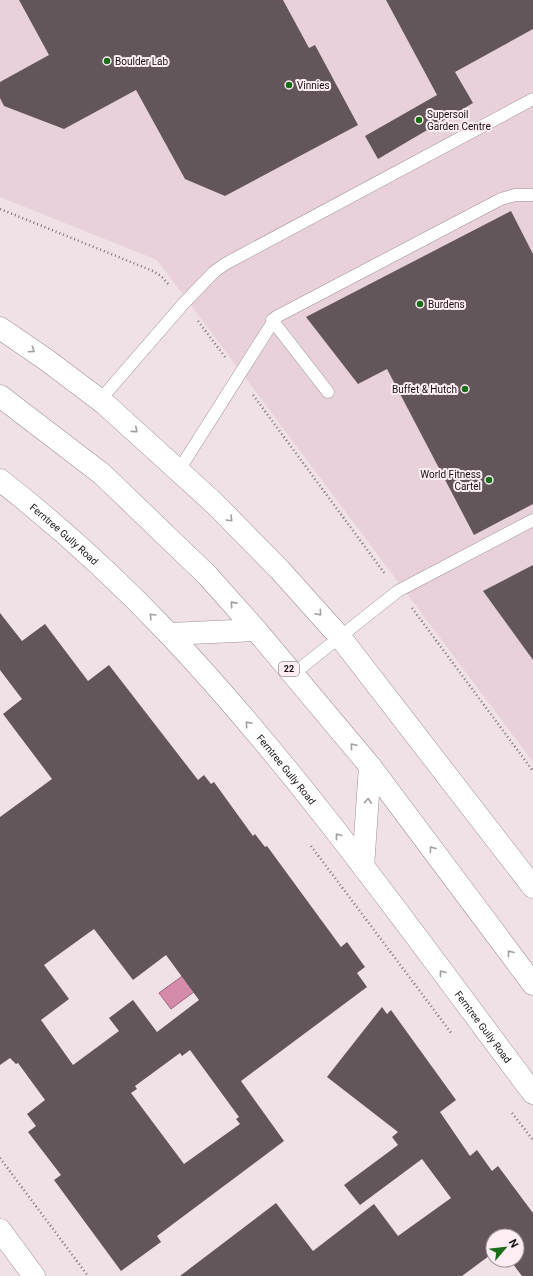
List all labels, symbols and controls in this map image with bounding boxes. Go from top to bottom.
marker: Boulder Lab [102,56,112,66]
place label: Boulder Lab [115,56,169,67]
marker: Vinnies [284,80,294,90]
place label: Vinnies [297,80,330,91]
place label: Supersoil Garden Centre [427,109,491,132]
marker: Supersoil Garden Centre [414,115,424,125]
marker: Burdens [415,299,425,309]
place label: Burdens [428,299,465,310]
one-way arrow [28,345,35,352]
place label: Buffet & Hutch [392,384,457,395]
marker: Buffet & Hutch [460,384,470,394]
one-way arrow [130,425,138,433]
place label: World Fitness Cartel [420,469,481,492]
marker: World Fitness Cartel [484,475,494,485]
street label: Ferntree Gully Road [28,501,101,567]
one-way arrow [225,514,233,522]
one-way arrow [230,601,237,608]
one-way arrow [314,609,321,616]
one-way arrow [149,614,157,621]
road number: 22 [279,662,299,676]
one-way arrow [245,721,252,728]
street label: Ferntree Gully Road [255,732,318,806]
one-way arrow [350,743,357,750]
one-way arrow [363,798,372,804]
one-way arrow [336,833,343,840]
one-way arrow [430,846,437,853]
one-way arrow [507,950,514,957]
one-way arrow [440,970,447,977]
street label: Ferntree Gully Road [453,989,514,1065]
north arrow [485,1228,525,1268]
text: N [506,1237,521,1250]

